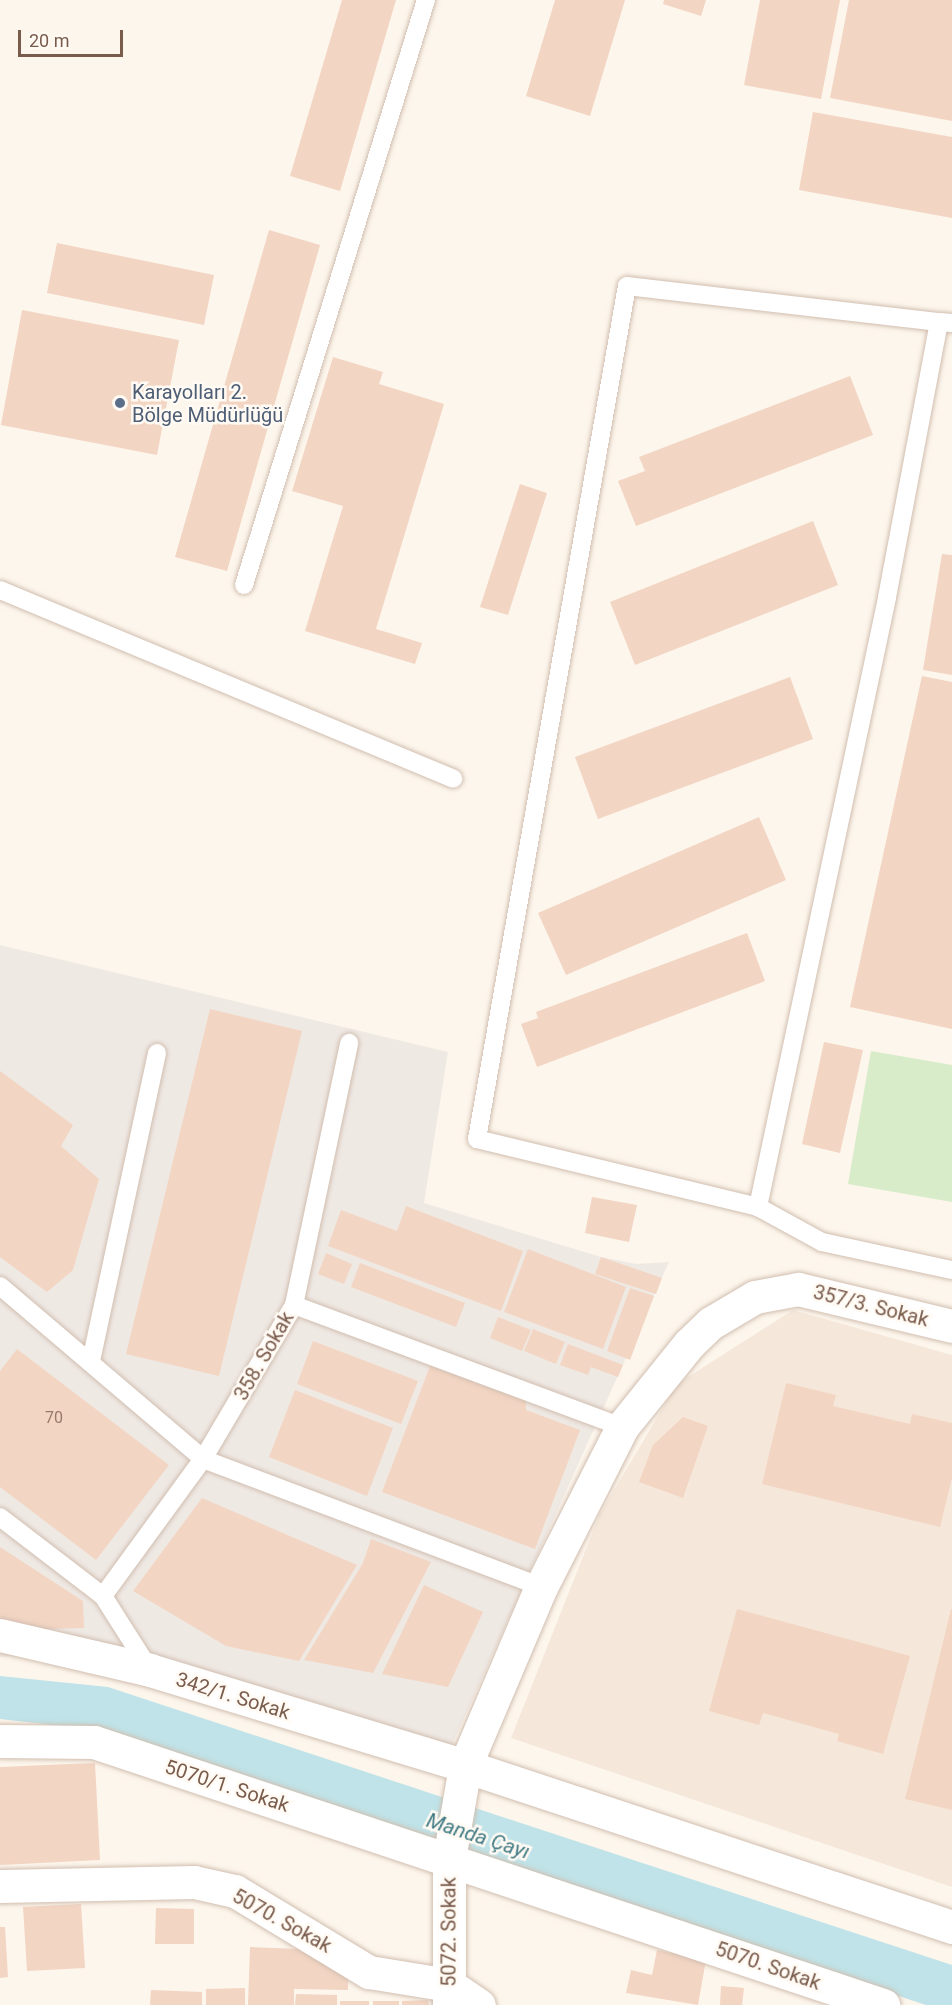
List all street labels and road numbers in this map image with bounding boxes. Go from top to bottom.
street label: 357/3. Sokak [811,1280,931,1332]
street label: 358. Sokak [229,1307,299,1405]
street label: 342/1. Sokak [173,1667,293,1725]
street label: 5070/1. Sokak [162,1755,292,1817]
street label: 5072. Sokak [437,1877,461,1987]
street label: 5070. Sokak [228,1884,336,1958]
street label: 5070. Sokak [712,1937,824,1995]

